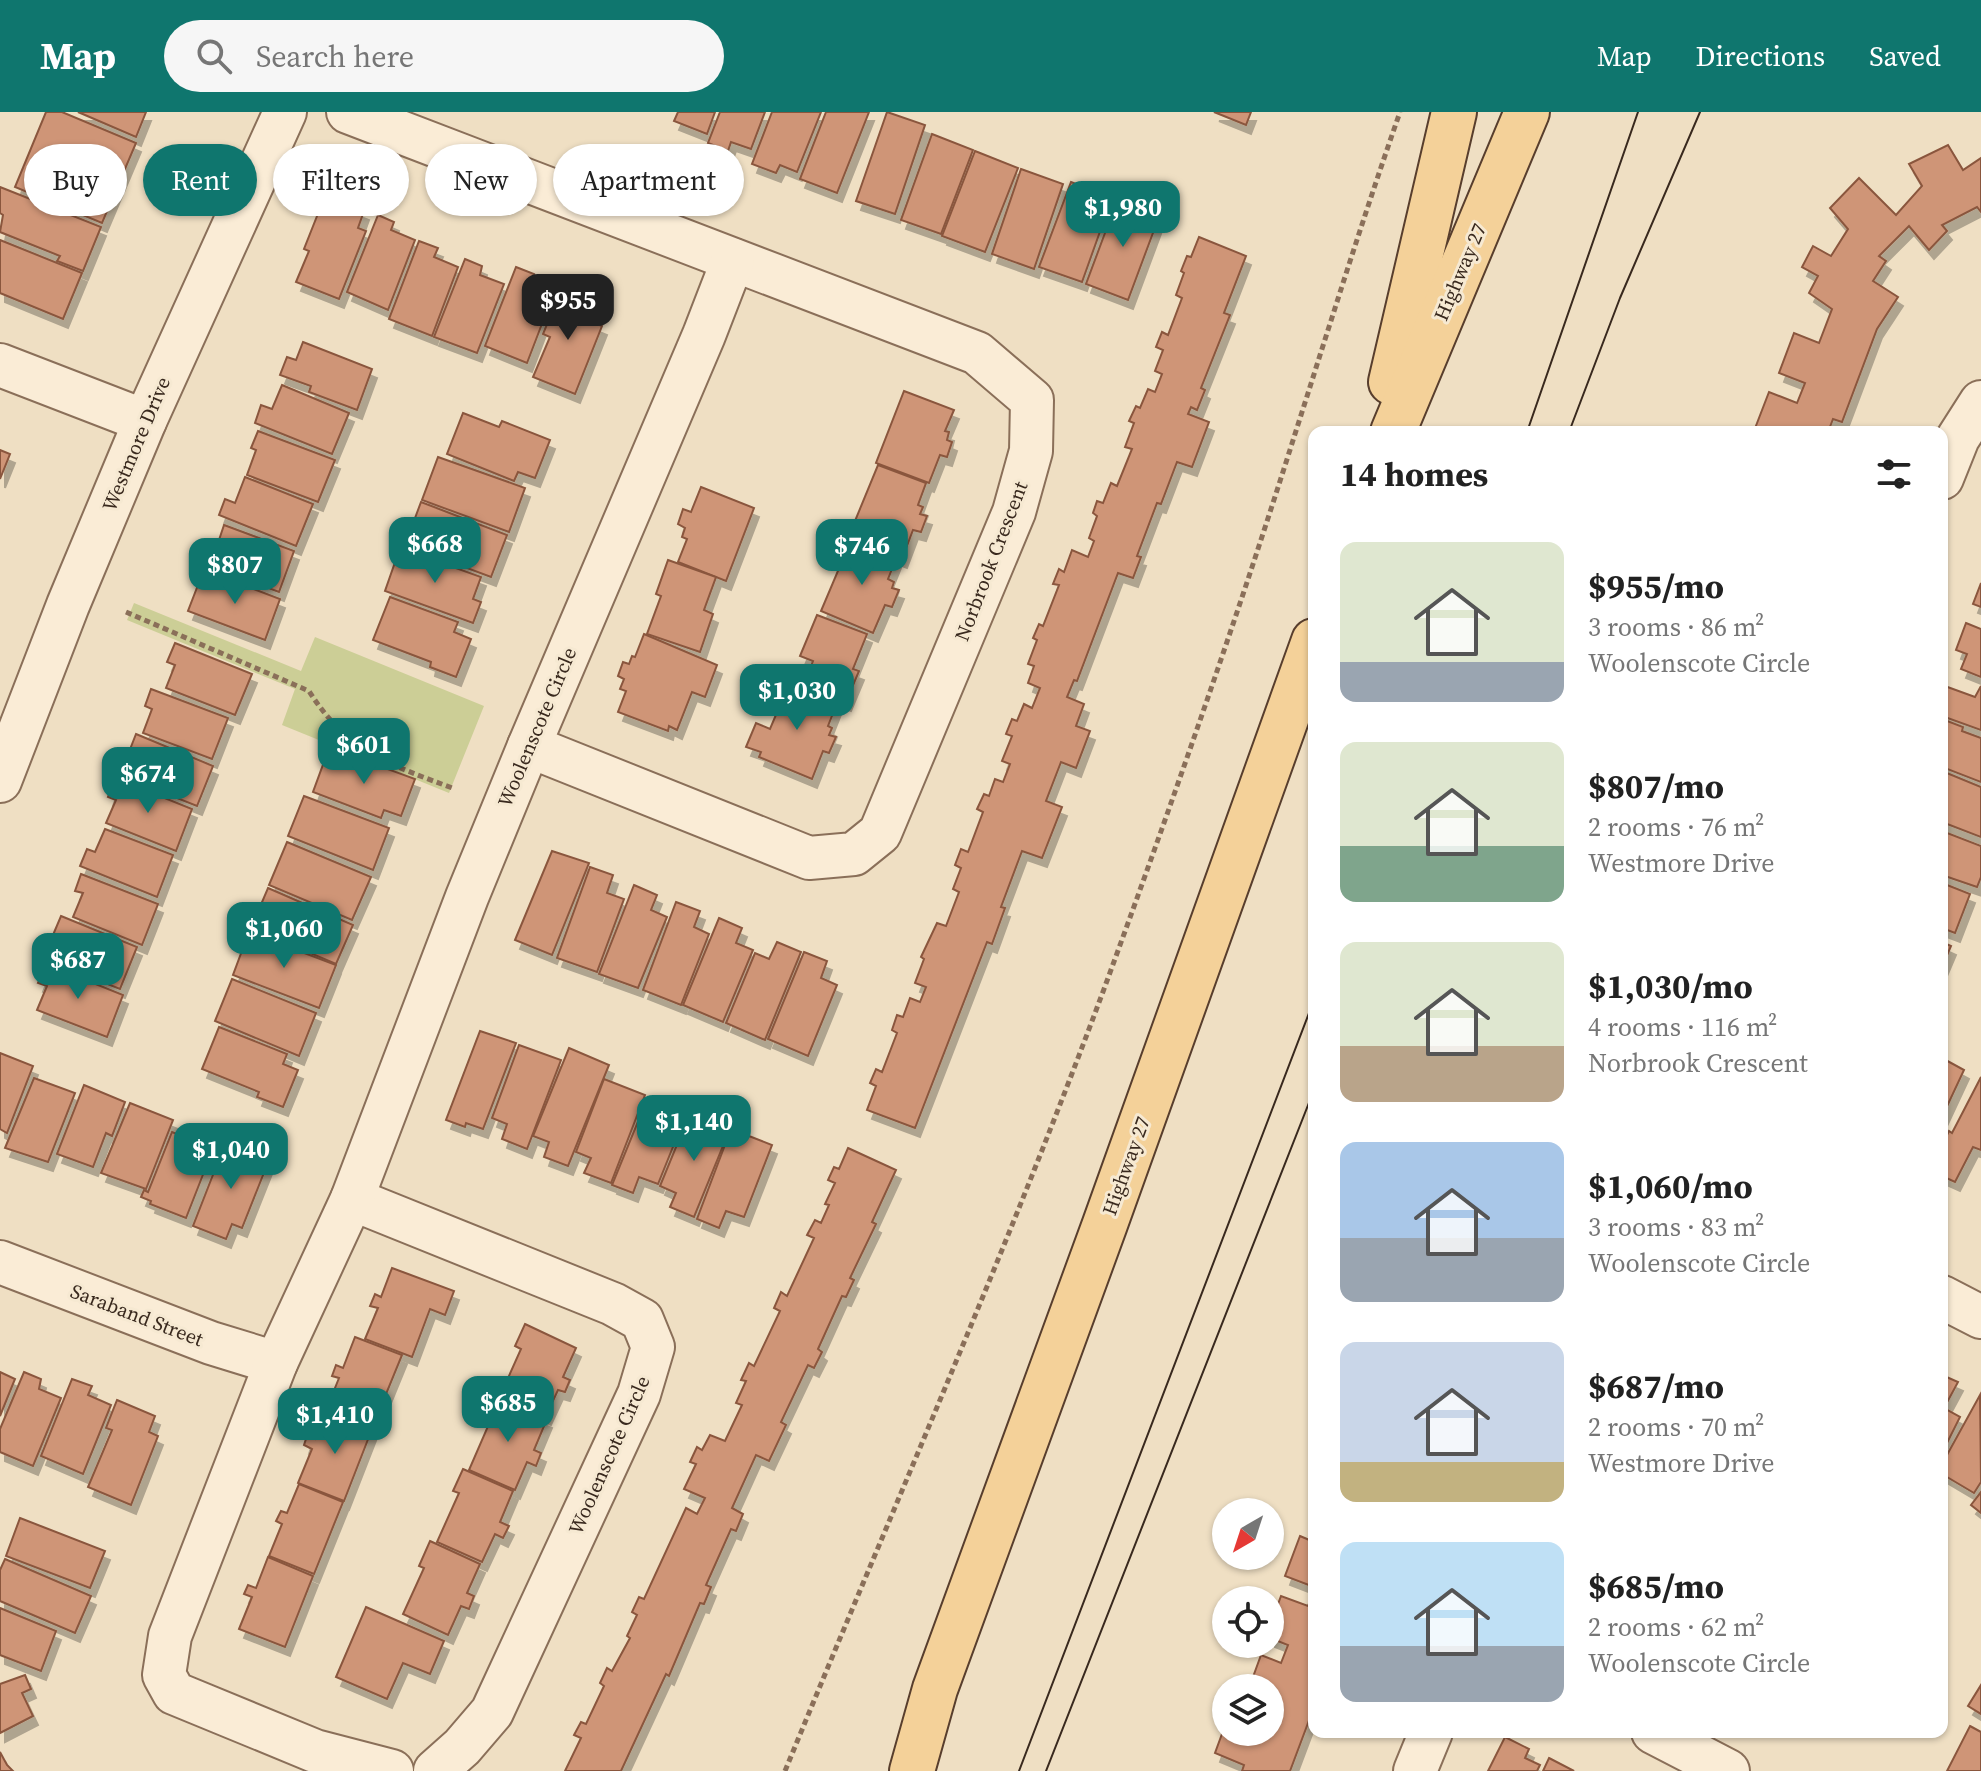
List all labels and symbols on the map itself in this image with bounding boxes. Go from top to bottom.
pin: $1,980 [1058,181,1188,249]
street label: Highway 27 [1427,219,1493,325]
pin: $955 [521,274,615,342]
street label: Westmore Drive [95,372,177,516]
street label: Norbrook Crescent [948,477,1035,645]
pin: $668 [388,517,482,585]
pin: $746 [815,519,909,587]
pin: $807 [188,538,282,606]
street label: Woolenscote Circle [491,643,583,811]
pin: $1,030 [732,664,862,732]
pin: $601 [317,718,411,786]
pin: $674 [101,747,195,815]
pin: $1,060 [219,902,349,970]
pin: $687 [31,933,125,1001]
pin: $1,140 [629,1095,759,1163]
street label: Highway 27 [1095,1113,1157,1219]
pin: $1,040 [166,1123,296,1191]
street label: Saraband Street [67,1277,208,1353]
street label: Woolenscote Circle [561,1371,657,1539]
pin: $685 [461,1376,555,1444]
pin: $1,410 [270,1388,400,1456]
north arrow [1212,1498,1284,1570]

